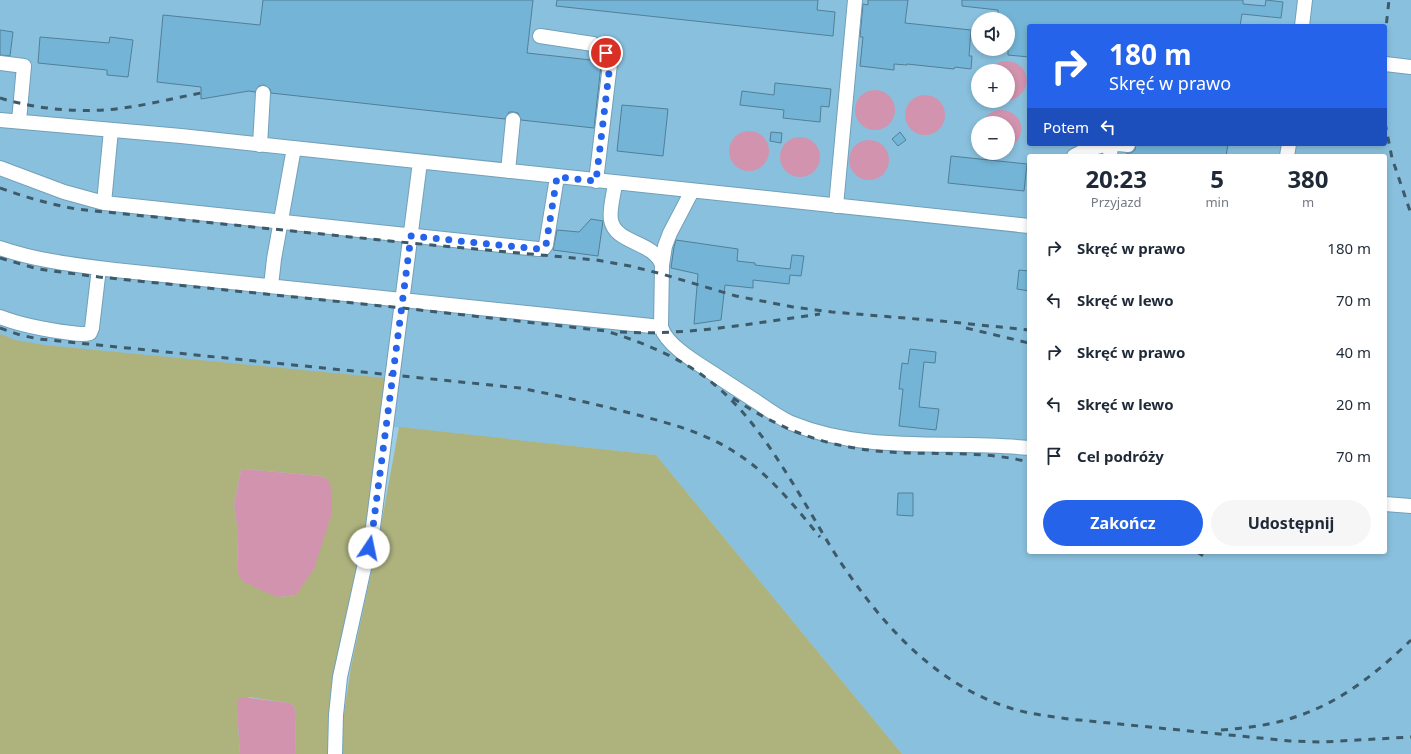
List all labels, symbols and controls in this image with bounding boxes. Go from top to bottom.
map controls [971,12,1015,160]
button: sound [971,12,1015,56]
text: 180 m [1109,35,1192,73]
pin [589,36,623,70]
icon: right [1043,40,1095,92]
icon: arrive [595,42,617,64]
button: + [971,64,1015,108]
text: Skręć w prawo [1109,71,1231,95]
button: − [971,116,1015,160]
icon: left [1097,116,1119,138]
text: Potem [1043,117,1089,137]
text: 20:23 [1085,162,1147,195]
text: 5 [1210,162,1224,195]
text: 380 [1287,162,1329,195]
text: Przyjazd [1091,193,1142,211]
text: min [1205,193,1229,211]
text: m [1302,193,1314,211]
icon: right [1043,237,1065,259]
text: Skręć w prawo [1077,238,1185,258]
text: 180 m [1327,238,1371,258]
icon: left [1043,289,1065,311]
text: Skręć w lewo [1077,290,1174,310]
text: 70 m [1336,290,1371,310]
icon: right [1043,341,1065,363]
text: Skręć w prawo [1077,342,1185,362]
text: 40 m [1336,342,1371,362]
icon: left [1043,393,1065,415]
text: Skręć w lewo [1077,394,1174,414]
text: 20 m [1336,394,1371,414]
icon: arrive [1043,445,1065,467]
text: Cel podróży [1077,446,1164,466]
text: 70 m [1336,446,1371,466]
button: Zakończ [1043,500,1203,546]
button: Udostępnij [1211,500,1371,546]
position arrow [348,527,390,569]

